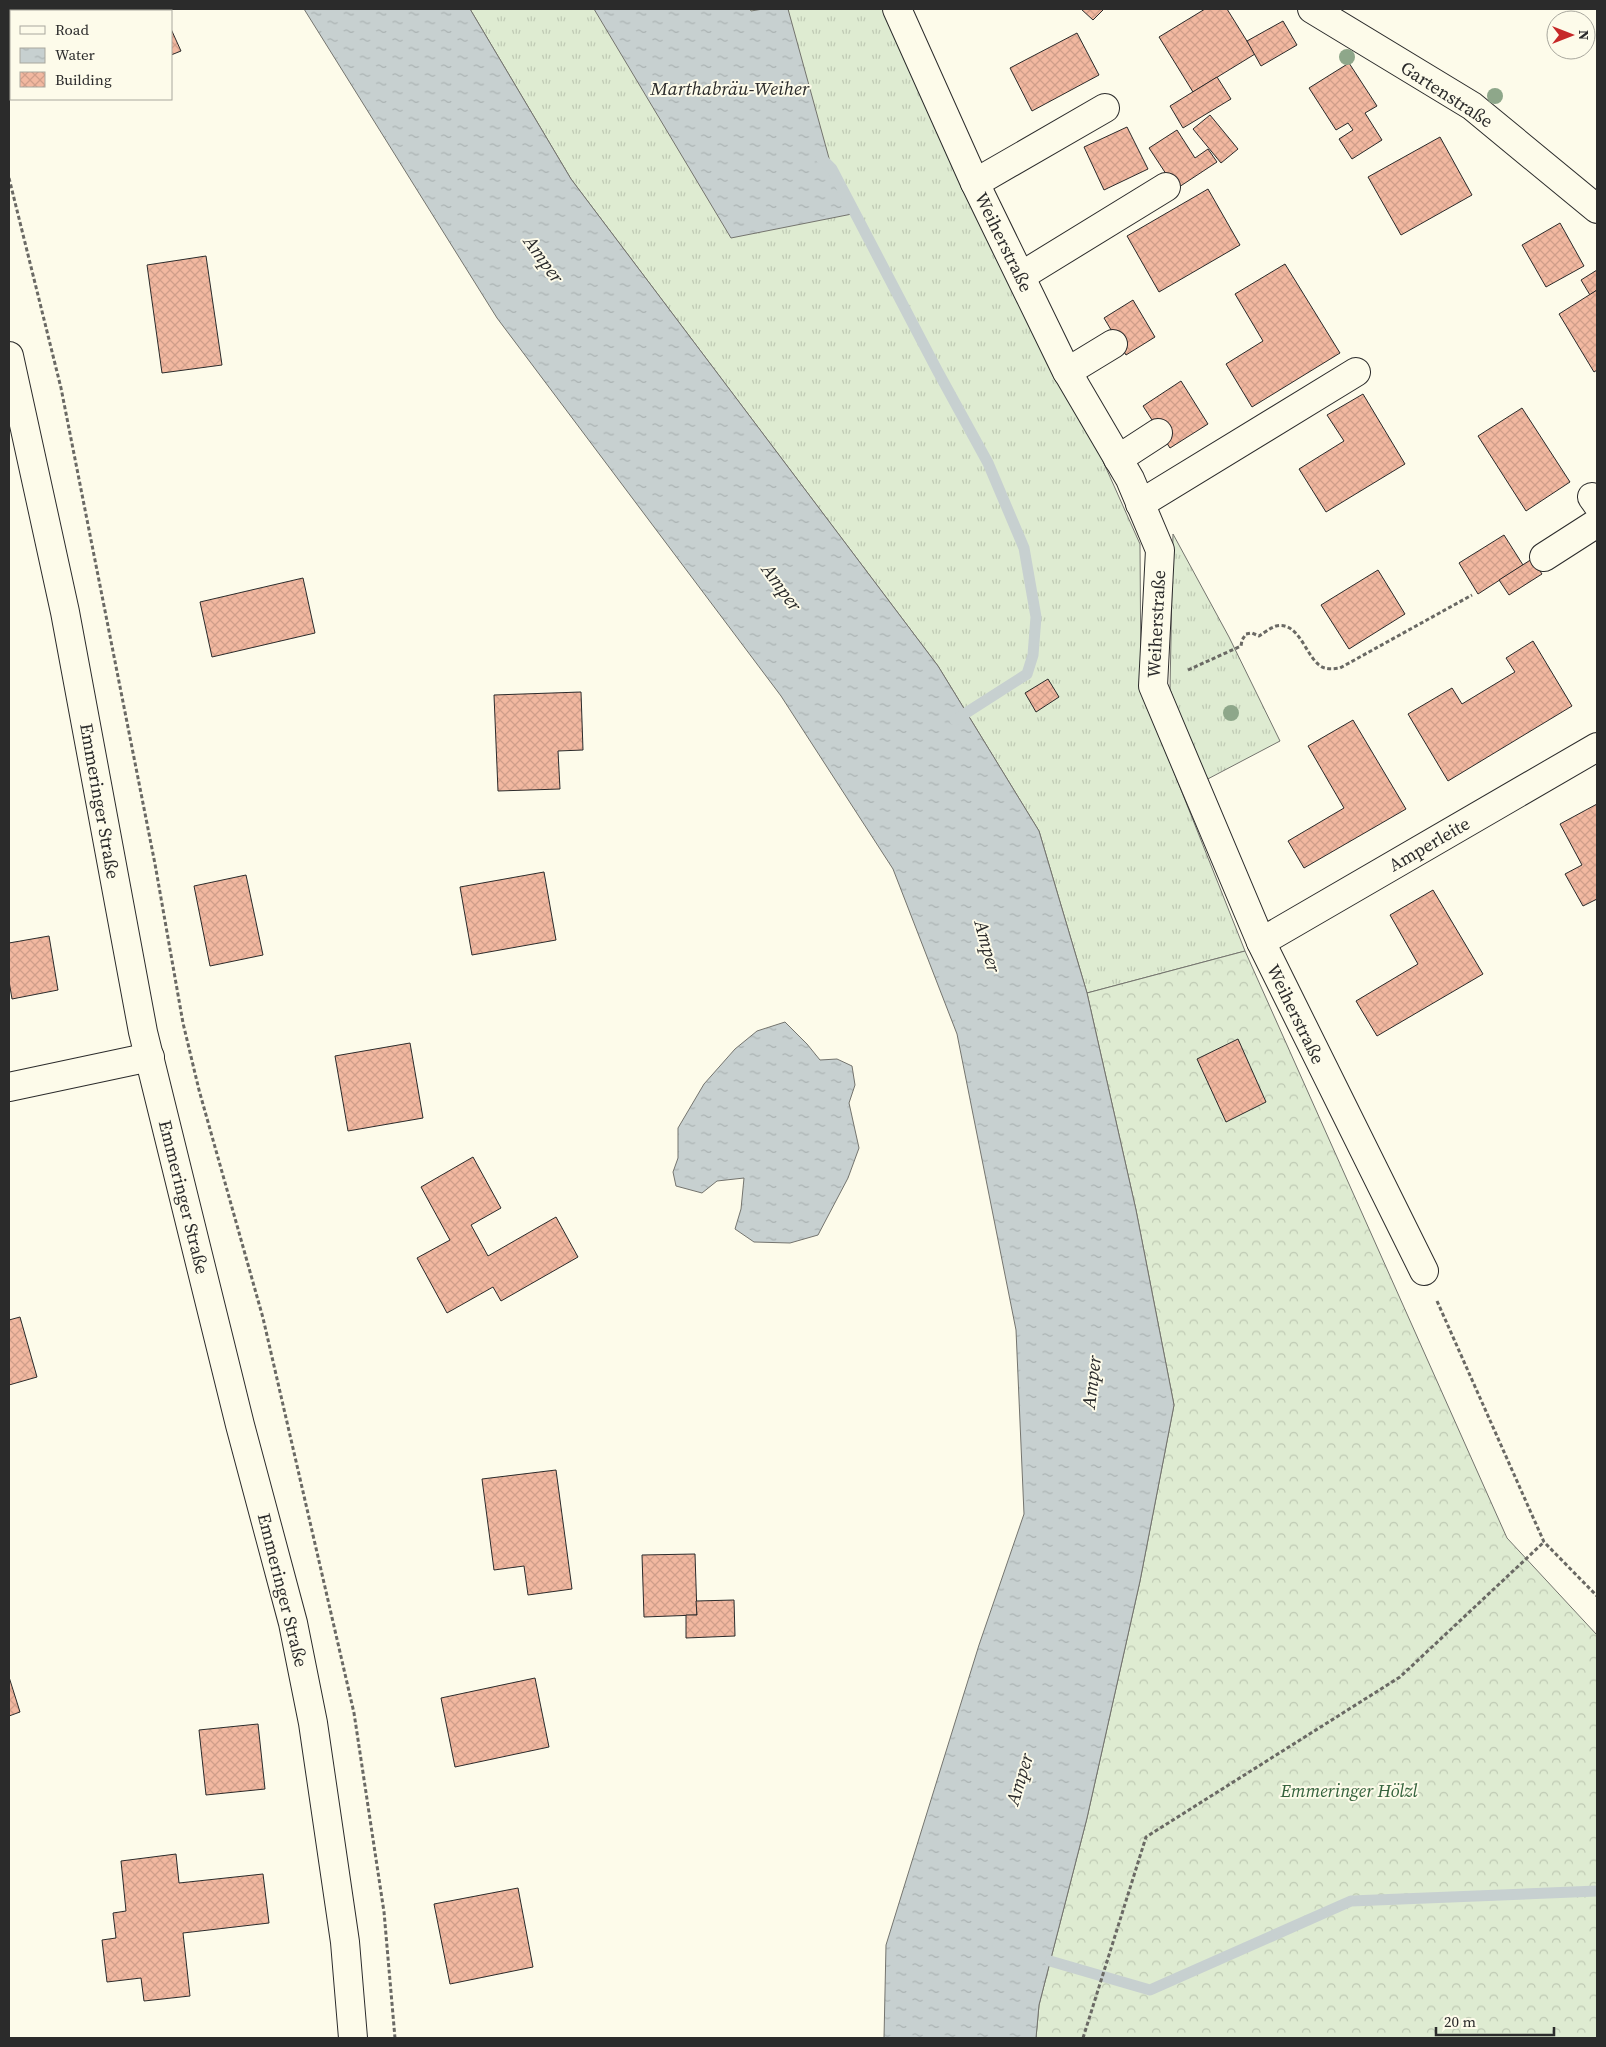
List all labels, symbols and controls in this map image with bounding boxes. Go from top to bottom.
legend [10,10,172,100]
north arrow [1546,10,1596,60]
text: Road [55,19,89,40]
text: N [1574,30,1594,40]
text: Water [55,44,96,65]
street label: Gartenstraße [1396,55,1498,133]
text: Building [55,69,112,90]
water label: Marthabräu-Weiher [650,75,811,101]
street label: Weiherstraße [969,188,1039,296]
water label: Amper [517,229,571,289]
water label: Amper [755,557,809,617]
street label: Weiherstraße [1141,569,1171,679]
street label: Emmeringer Straße [74,721,126,881]
street label: Amperleite [1384,811,1474,877]
water label: Amper [968,916,1008,976]
street label: Weiherstraße [1261,960,1331,1068]
street label: Emmeringer Straße [153,1117,215,1277]
water label: Amper [1075,1353,1107,1411]
street label: Emmeringer Straße [252,1510,314,1670]
water label: Amper [999,1748,1040,1809]
park label: Emmeringer Hölzl [1280,1778,1417,1803]
scale bar [1436,2004,1554,2036]
text: 20 m [1444,2011,1476,2032]

